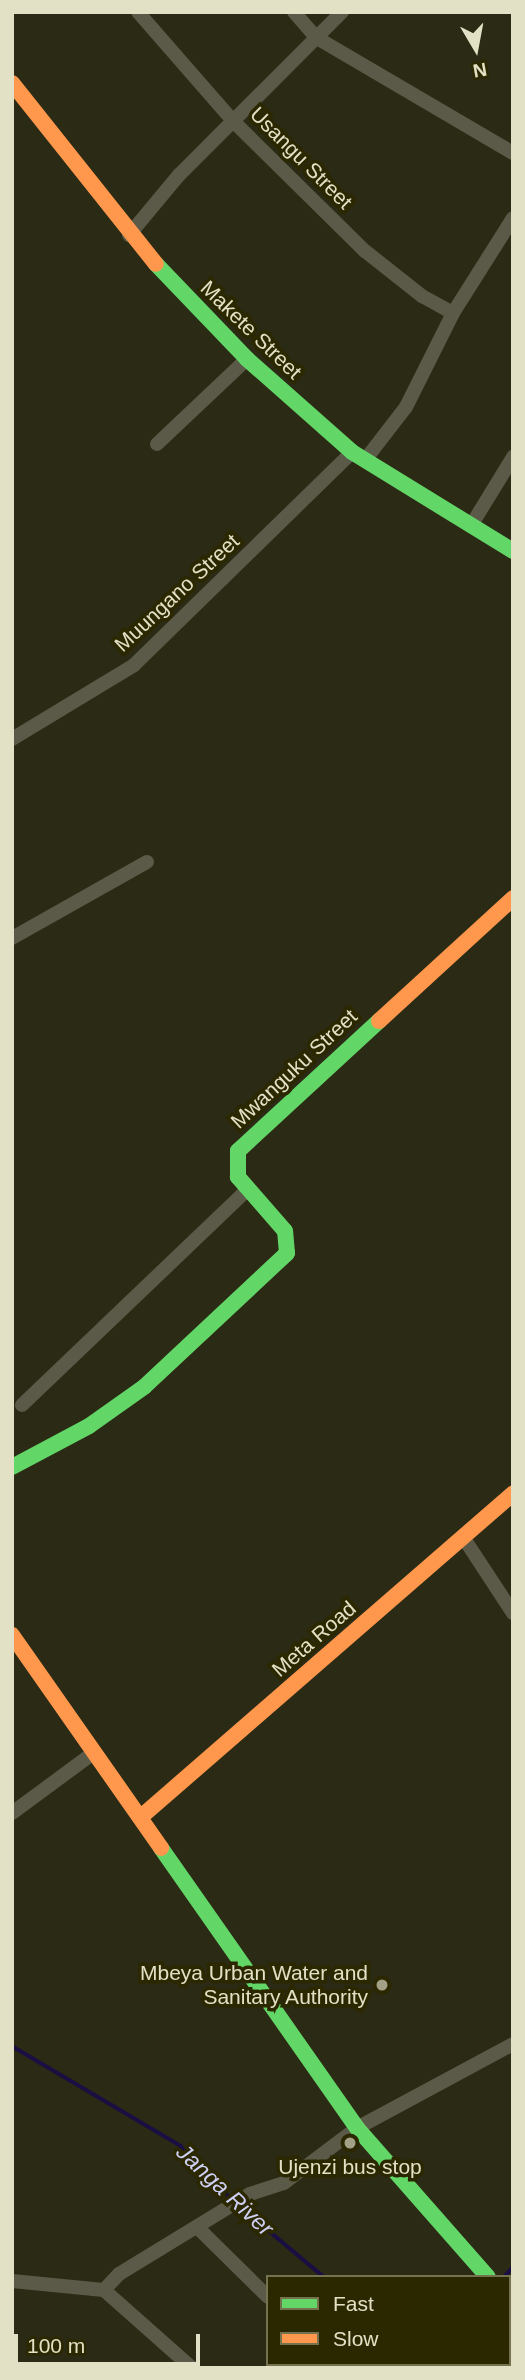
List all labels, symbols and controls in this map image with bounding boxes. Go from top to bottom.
north arrow [441,14,511,84]
text: N [471,59,488,82]
street label: Usangu Street [245,102,357,214]
street label: Makete Street [195,276,307,384]
street label: Muungano Street [109,529,245,657]
street label: Mwanguku Street [226,1004,362,1134]
street label: Meta Road [267,1596,361,1682]
place label: Mbeya Urban Water and Sanitary Authority [140,1960,368,2010]
marker: Mbeya Urban Water and Sanitary Authority [374,1977,390,1993]
marker: Ujenzi bus stop [342,2135,358,2151]
water label: Janga River [171,2138,279,2242]
place label: Ujenzi bus stop [278,2154,422,2180]
legend [266,2275,511,2366]
text: Fast [333,2292,374,2315]
scale bar [18,2320,203,2364]
text: Slow [333,2327,379,2350]
text: 100 m [27,2334,85,2357]

